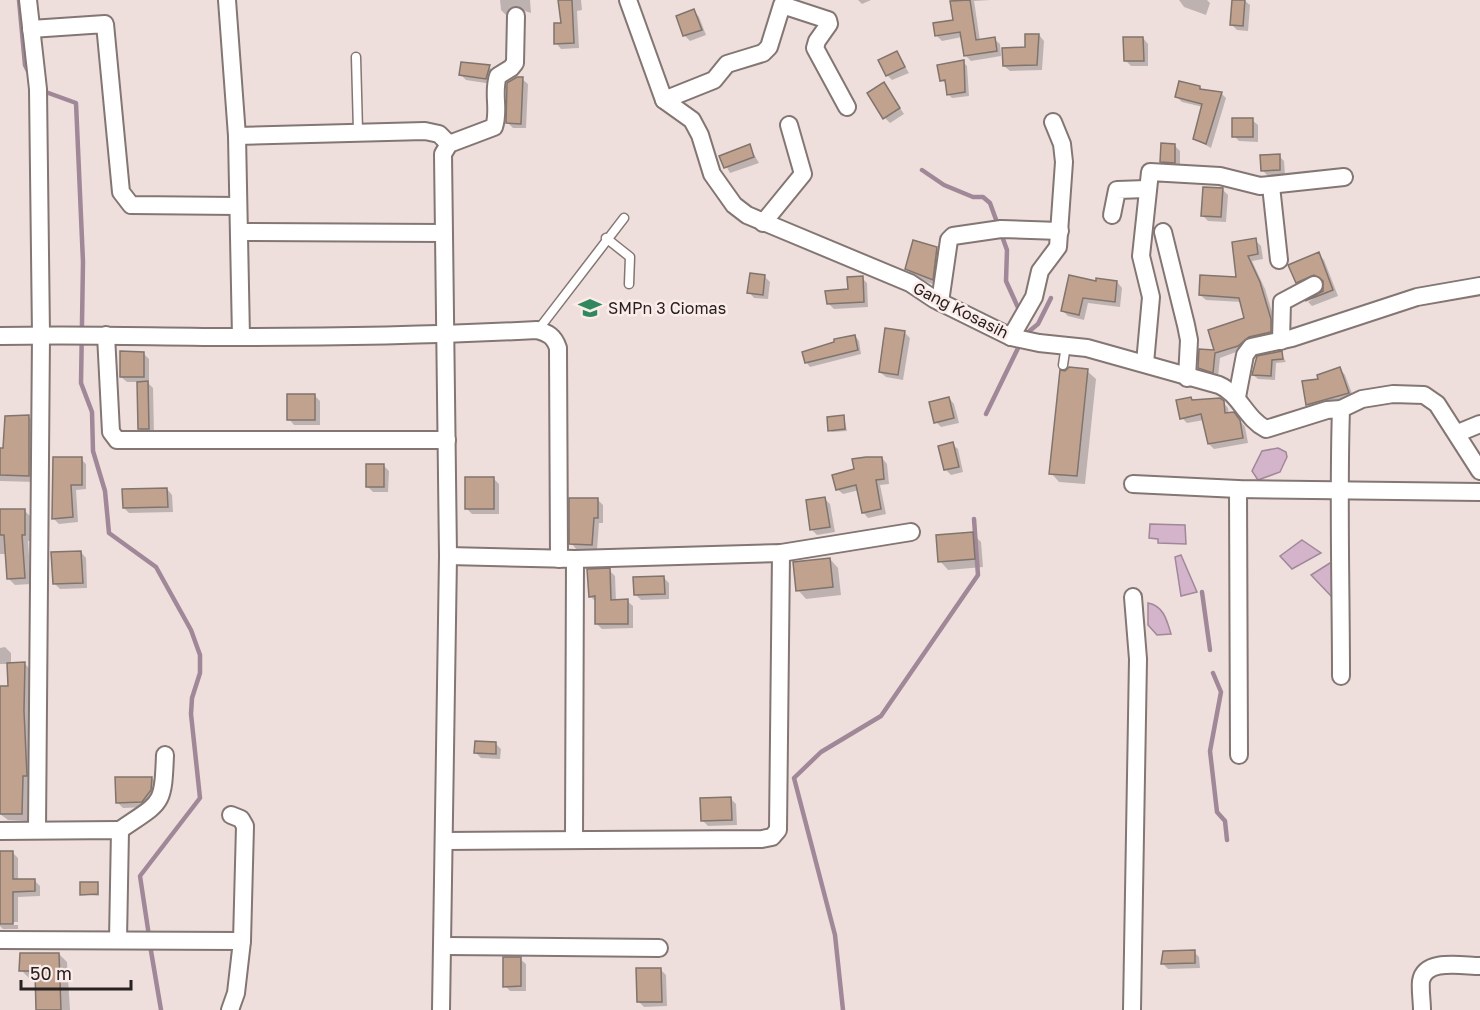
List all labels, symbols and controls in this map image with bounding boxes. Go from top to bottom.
street label: Gang Kosasih [910,277,1012,343]
school or university icon: SMPn 3 Ciomas [577,295,603,321]
place label: SMPn 3 Ciomas [608,298,726,318]
scale bar [21,953,130,991]
text: 50 m [30,962,72,984]

